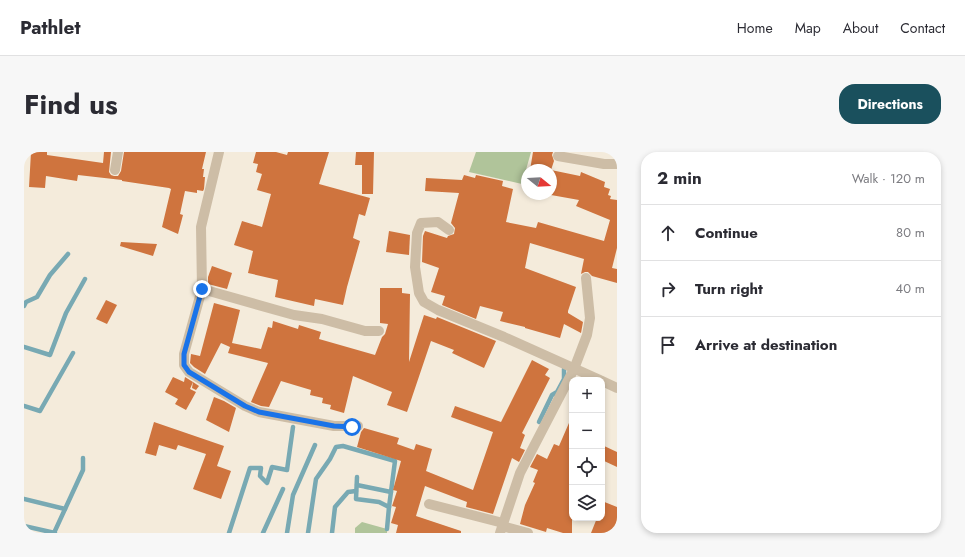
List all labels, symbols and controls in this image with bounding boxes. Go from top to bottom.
text: Pathlet [20,14,80,41]
text: Home [737,18,773,38]
text: Map [795,18,821,38]
text: About [843,18,878,38]
text: Contact [900,18,945,38]
text: Find us [24,84,118,125]
button: Directions [839,84,941,124]
north arrow [521,164,557,200]
text: 2 min [657,166,702,190]
text: Walk · 120 m [852,169,925,188]
icon: ahead [657,222,679,244]
text: Continue [695,222,758,244]
text: 80 m [896,223,925,242]
icon: right [657,278,679,300]
text: Turn right [695,278,763,300]
text: 40 m [896,279,925,298]
route end [193,280,211,298]
icon: arrive [657,334,679,356]
text: Arrive at destination [695,334,837,356]
map controls [569,377,605,521]
button: + [569,377,605,413]
button: − [569,413,605,449]
route start [343,418,361,436]
button: locate [569,449,605,485]
button: layers [569,485,605,521]

